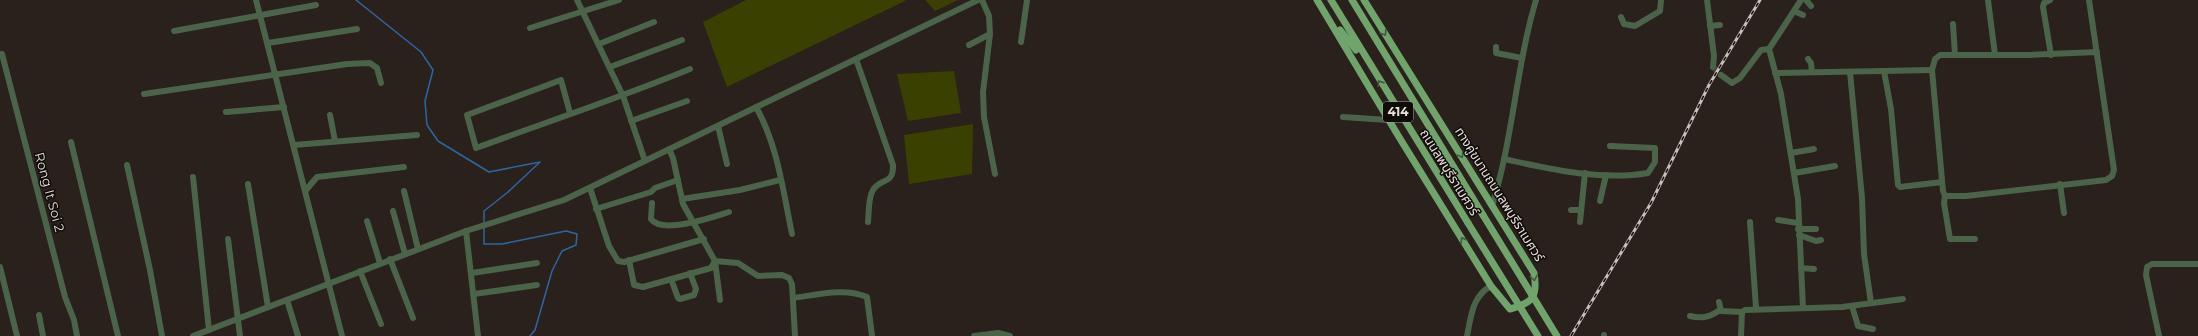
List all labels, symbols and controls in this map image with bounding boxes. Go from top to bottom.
one-way arrow [1380,29,1387,36]
one-way arrow [1378,81,1385,88]
road number: 414 [1383,102,1413,122]
street label: ทางคู่ขนานถนนลพบุรีราเมศวร์ [1452,124,1548,265]
street label: ถนนลพบุรีราเมศวร์ [1417,126,1483,219]
street label: Rong It Soi 2 [32,150,68,234]
one-way arrow [1456,151,1464,158]
one-way arrow [1460,237,1468,244]
one-way arrow [1530,275,1538,281]

